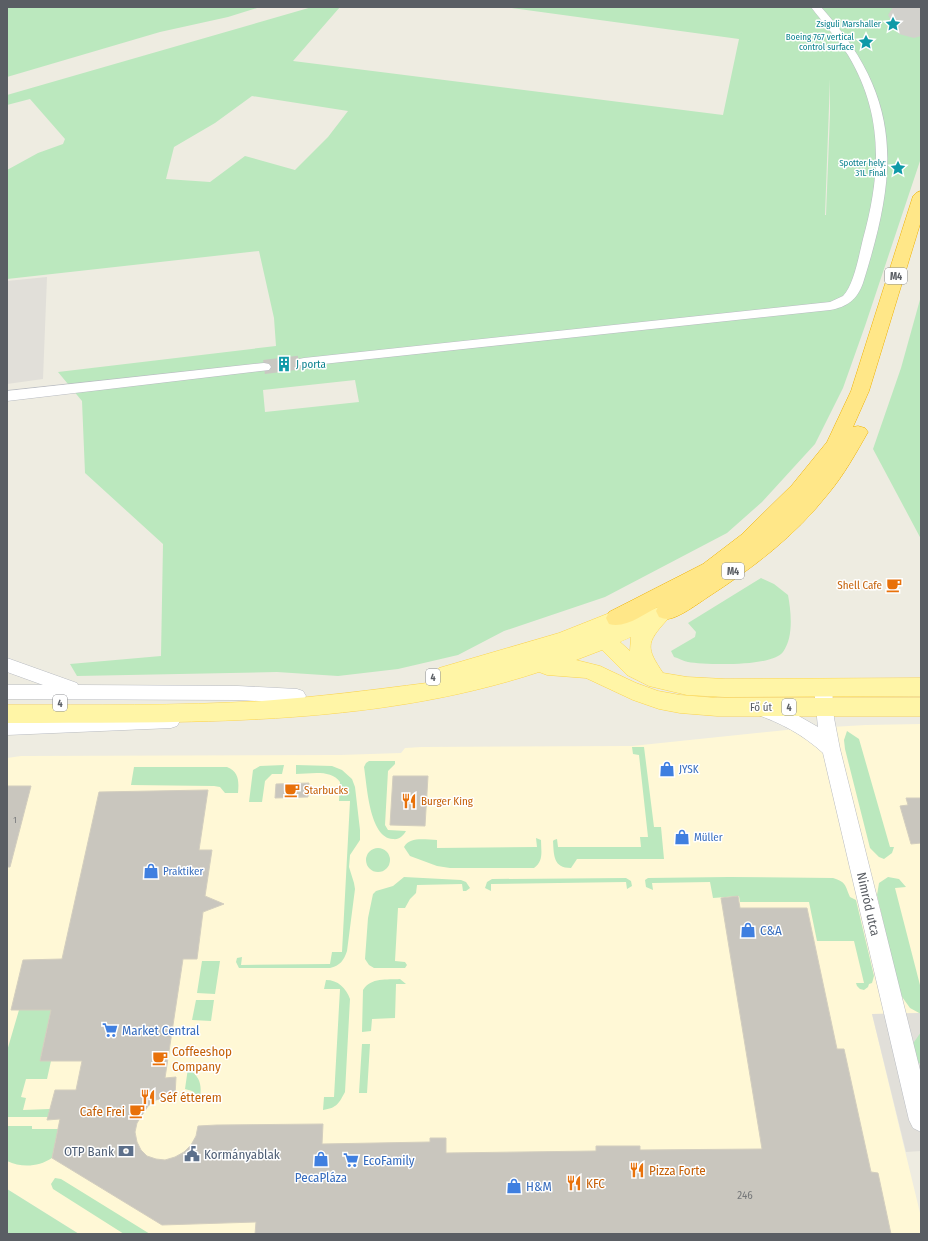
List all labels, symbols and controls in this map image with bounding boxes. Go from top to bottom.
place icon: Zsiguli Marshaller [884,15,902,33]
place label: Zsiguli Marshaller [816,19,882,29]
place label: Boeing 767 vertical control surface [786,32,855,52]
place icon: Boeing 767 vertical control surface [857,33,875,51]
place label: Spotter hely: 31L Final [839,158,887,178]
place icon: Spotter hely: 31L Final [889,159,907,177]
road number: M4 [885,268,907,284]
building icon: J porta [275,355,293,373]
place label: J porta [296,358,326,371]
road number: M4 [722,563,744,579]
cafe icon: Shell Cafe [885,576,903,594]
place label: Shell Cafe [837,579,882,592]
road number: 4 [426,669,440,685]
road number: 4 [53,695,67,711]
road number: 4 [782,699,796,715]
street label: Fő út [750,701,772,714]
shop icon: JYSK [658,760,676,778]
place label: JYSK [679,763,699,776]
cafe icon: Starbucks [283,781,301,799]
place label: Starbucks [304,784,349,797]
restaurant icon: Burger King [400,792,418,810]
place label: Burger King [421,795,474,808]
house number: 1 [13,815,17,825]
shop icon: Müller [673,828,691,846]
place label: Müller [694,831,723,844]
shop icon: Praktiker [142,862,160,880]
place label: Praktiker [163,865,203,878]
street label: Nimród utca [854,871,883,937]
shop icon: C&A [739,921,757,939]
place label: C&A [760,923,782,938]
supermarket icon: Market Central [101,1021,119,1039]
place label: Market Central [122,1023,200,1038]
place label: Coffeeshop Company [172,1044,232,1074]
cafe icon: Coffeeshop Company [151,1049,169,1067]
restaurant icon: Séf étterem [139,1088,157,1106]
place label: Séf étterem [160,1090,222,1105]
cafe icon: Cafe Frei [128,1102,146,1120]
place label: Cafe Frei [80,1104,125,1119]
bank icon: OTP Bank [117,1142,135,1160]
place label: OTP Bank [64,1144,115,1159]
public building icon: Kormányablak [183,1145,201,1163]
place label: Kormányablak [204,1147,281,1162]
shop icon: PecaPláza [312,1150,330,1168]
supermarket icon: EcoFamily [342,1151,360,1169]
place label: EcoFamily [363,1153,415,1168]
restaurant icon: Pizza Forte [628,1161,646,1179]
place label: Pizza Forte [649,1163,706,1178]
place label: PecaPláza [295,1170,347,1185]
restaurant icon: KFC [565,1174,583,1192]
place label: KFC [586,1176,605,1191]
shop icon: H&M [505,1177,523,1195]
place label: H&M [526,1179,552,1194]
house number: 246 [737,1189,753,1202]

